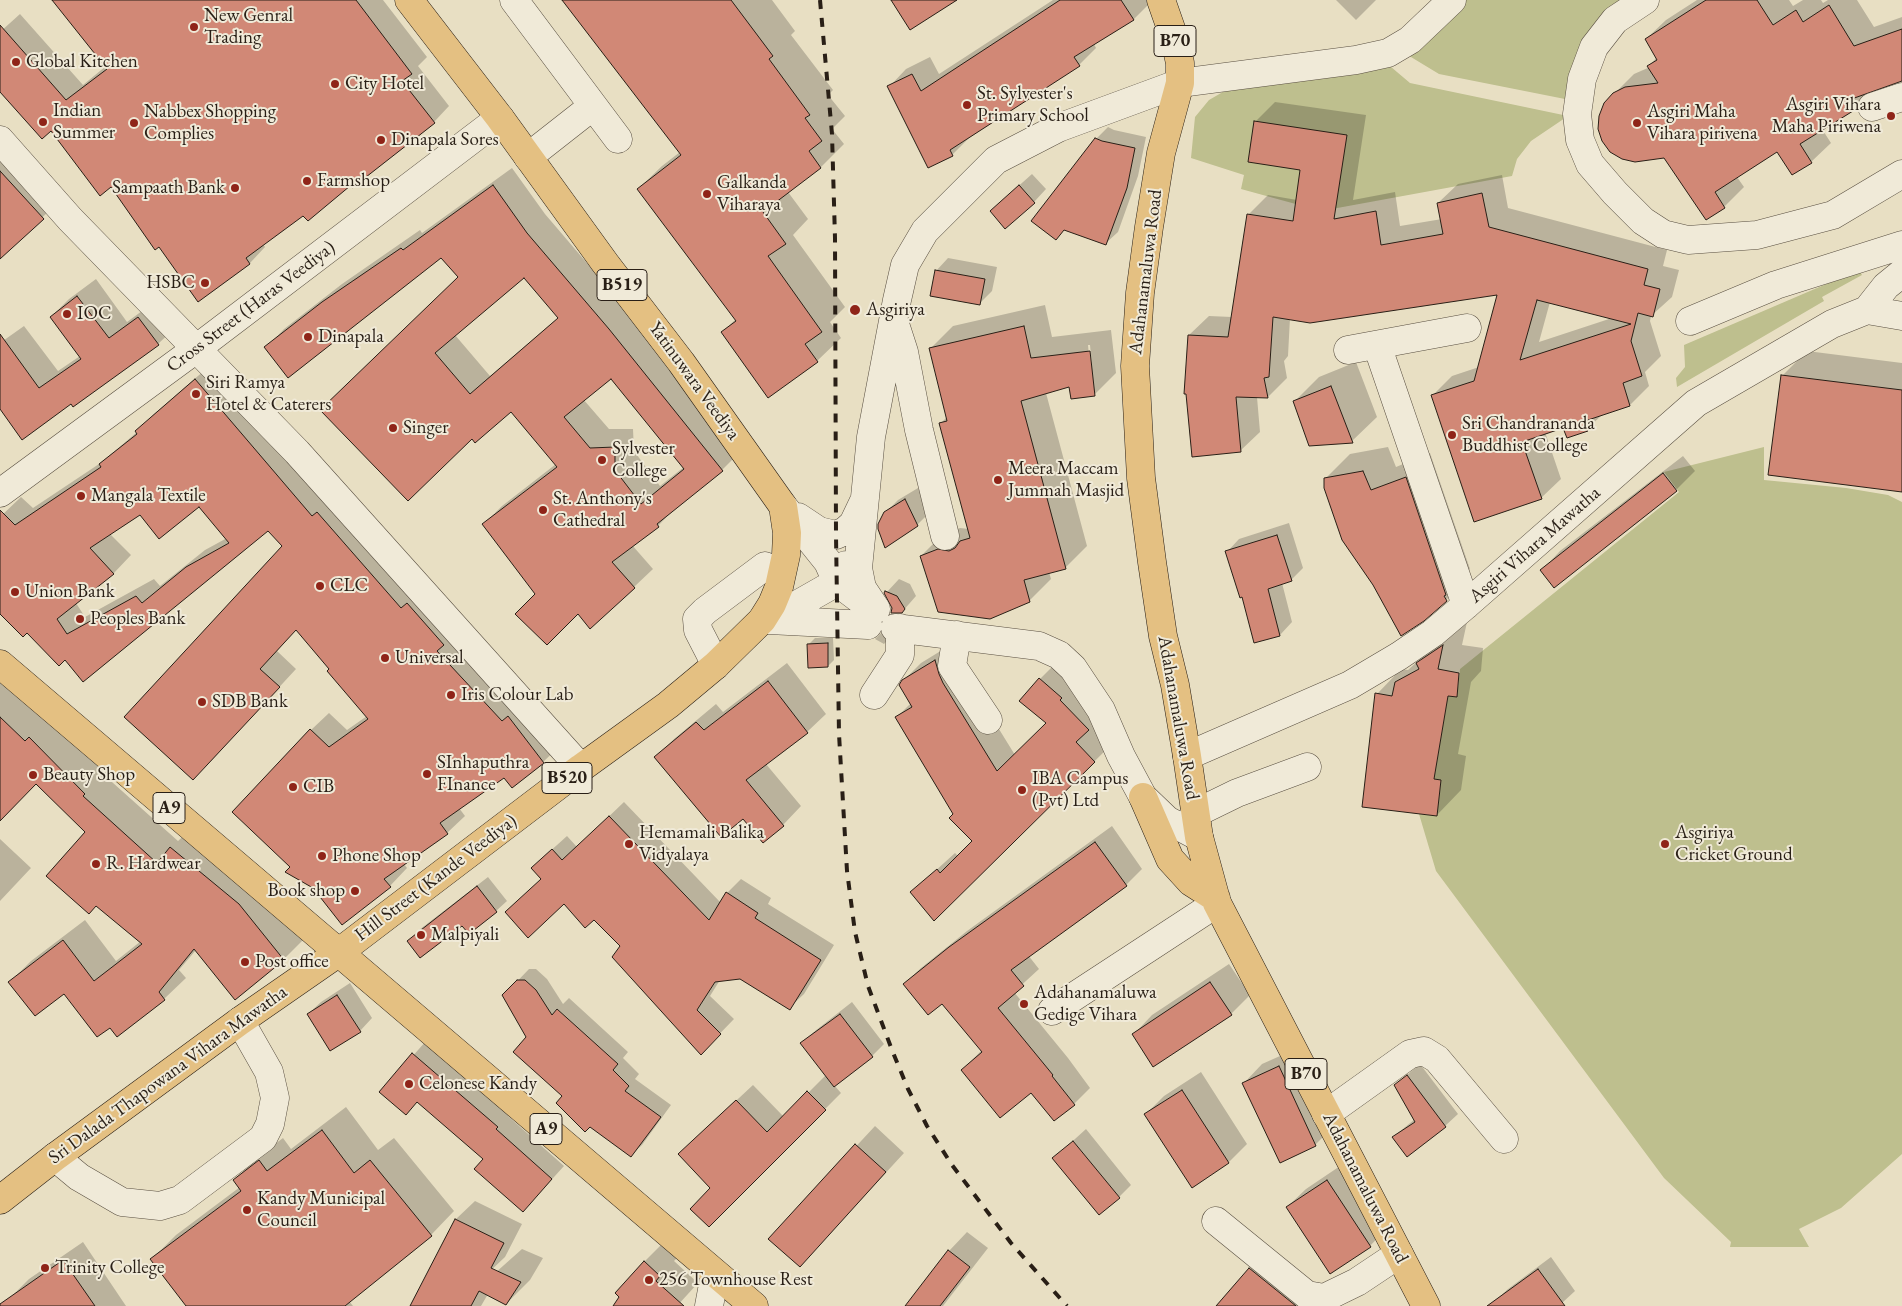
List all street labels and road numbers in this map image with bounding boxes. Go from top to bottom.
road number: B70 [1154,26,1196,56]
street label: Adahanamaluwa Road [1125,188,1167,356]
street label: Cross Street (Haras Veediya) [162,236,340,378]
road number: B519 [597,270,647,300]
street label: Yatinuwara Veediya [643,317,745,445]
street label: Asgiri Vihara Mawatha [1465,482,1605,608]
street label: Adahanamaluwa Road [1152,634,1204,802]
road number: B520 [542,762,592,794]
road number: A9 [153,792,185,824]
street label: Hill Street (Kande Veediya) [350,810,522,946]
street label: Sri Dalada Thapowana Vihara Mawatha [44,981,292,1169]
road number: B70 [1285,1058,1327,1090]
street label: Adahanamaluwa Road [1317,1109,1413,1267]
road number: A9 [530,1114,562,1144]

